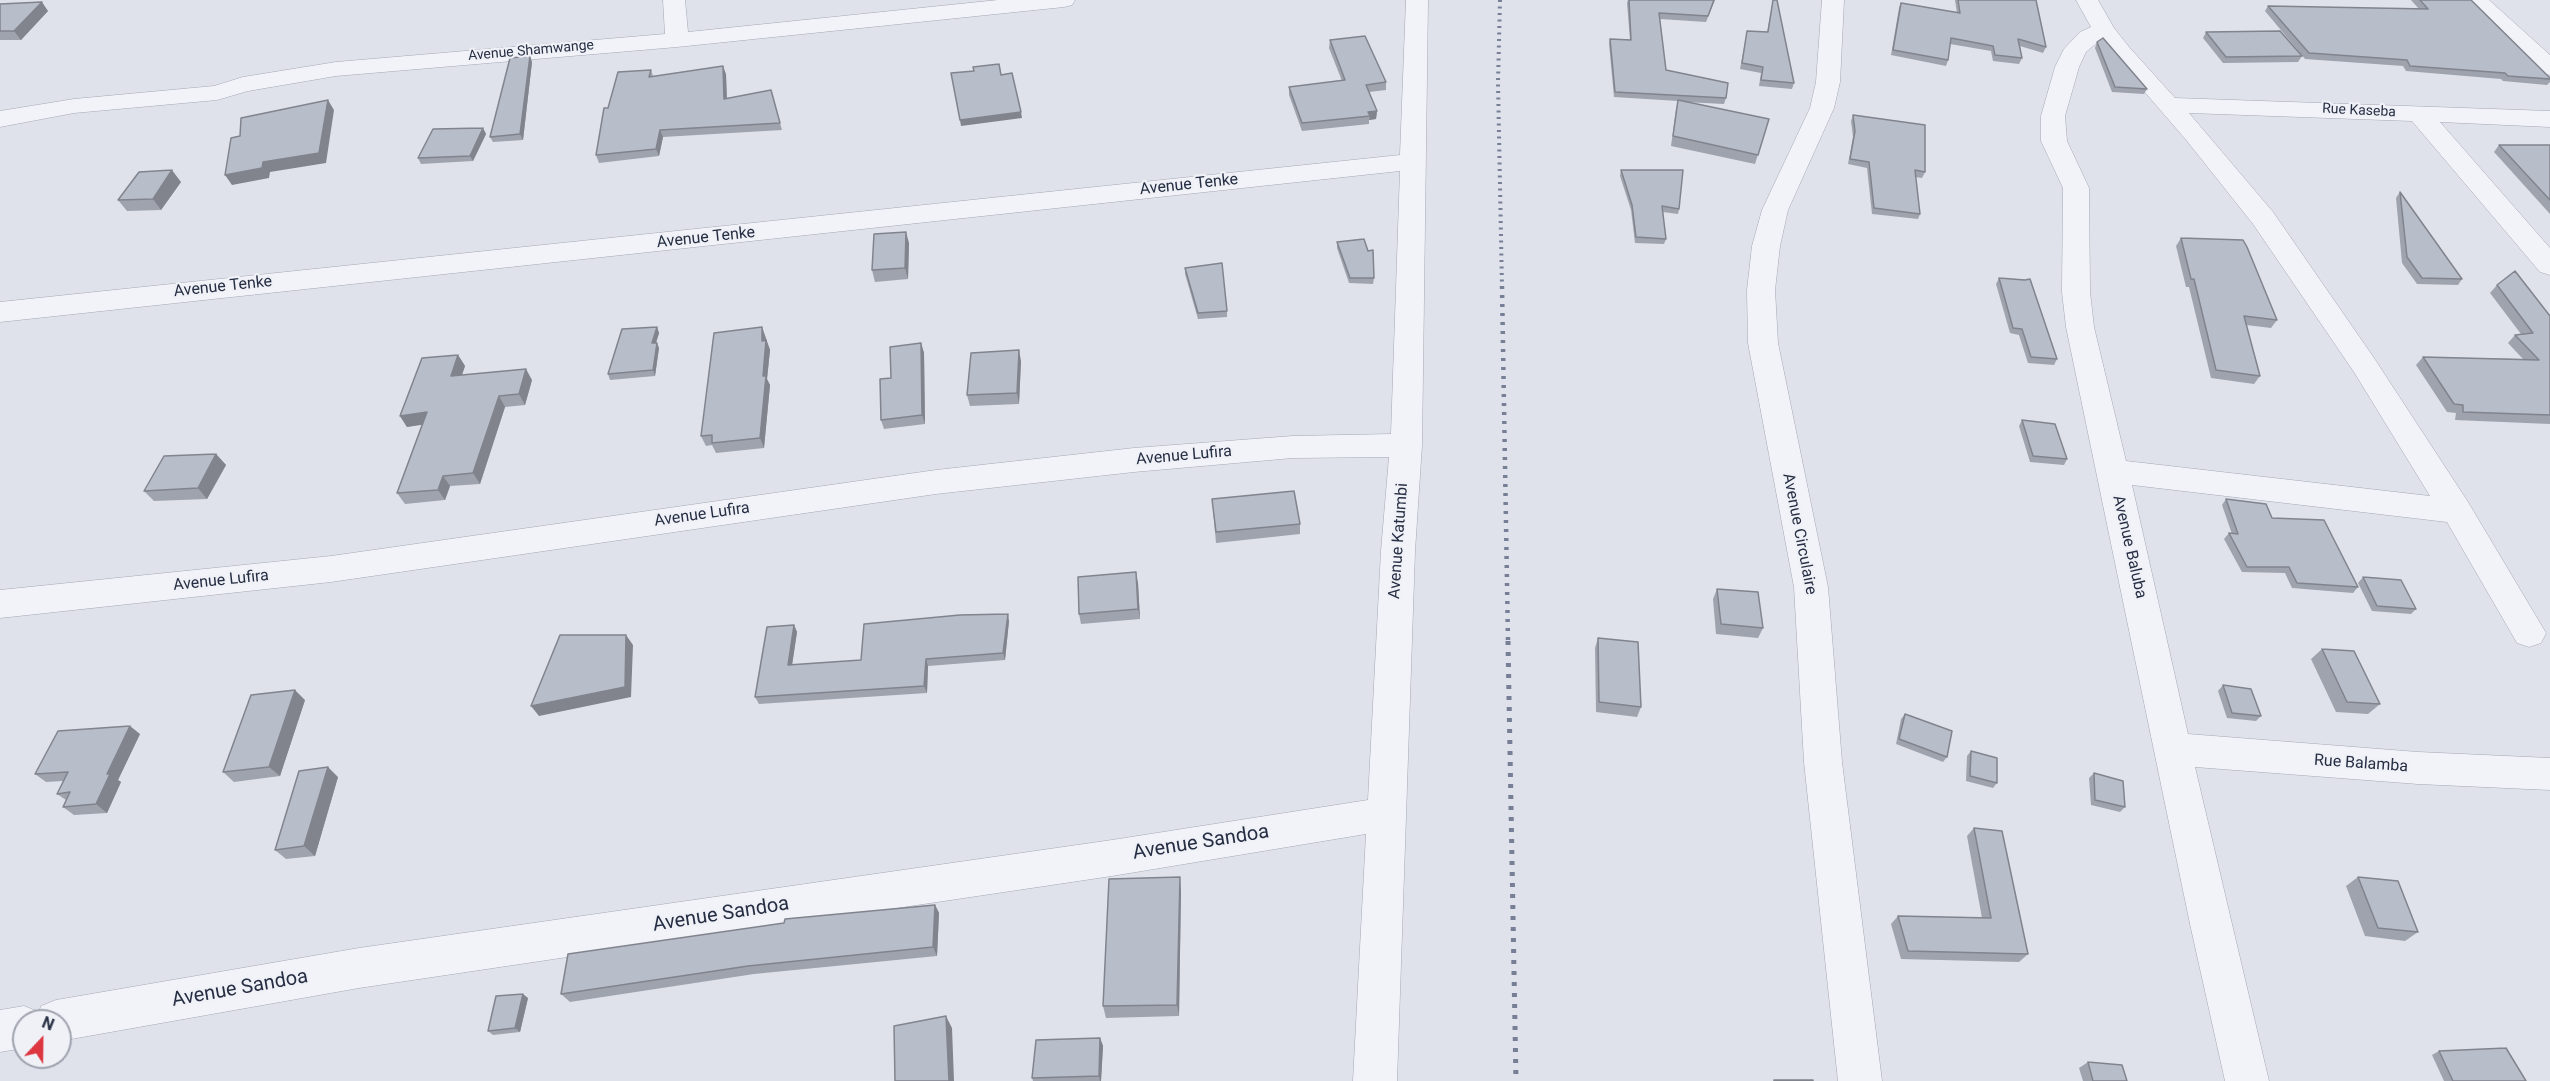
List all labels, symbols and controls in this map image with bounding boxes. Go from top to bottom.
street label: Avenue Shamwange [467,37,595,65]
street label: Rue Kaseba [2322,101,2396,121]
street label: Avenue Tenke [1139,170,1239,200]
street label: Avenue Tenke [656,223,756,253]
street label: Avenue Tenke [173,272,273,302]
street label: Avenue Lufira [1135,442,1233,470]
street label: Avenue Circulaire [1778,472,1820,596]
street label: Avenue Katumbi [1385,482,1413,600]
street label: Avenue Baluba [2108,494,2150,600]
street label: Avenue Lufira [653,499,751,531]
street label: Avenue Lufira [172,566,270,596]
street label: Rue Balamba [2313,751,2409,777]
street label: Avenue Sandoa [1131,820,1271,866]
street label: Avenue Sandoa [651,892,791,938]
street label: Avenue Sandoa [170,965,310,1013]
north arrow [12,1009,72,1069]
text: N [39,1013,57,1035]

